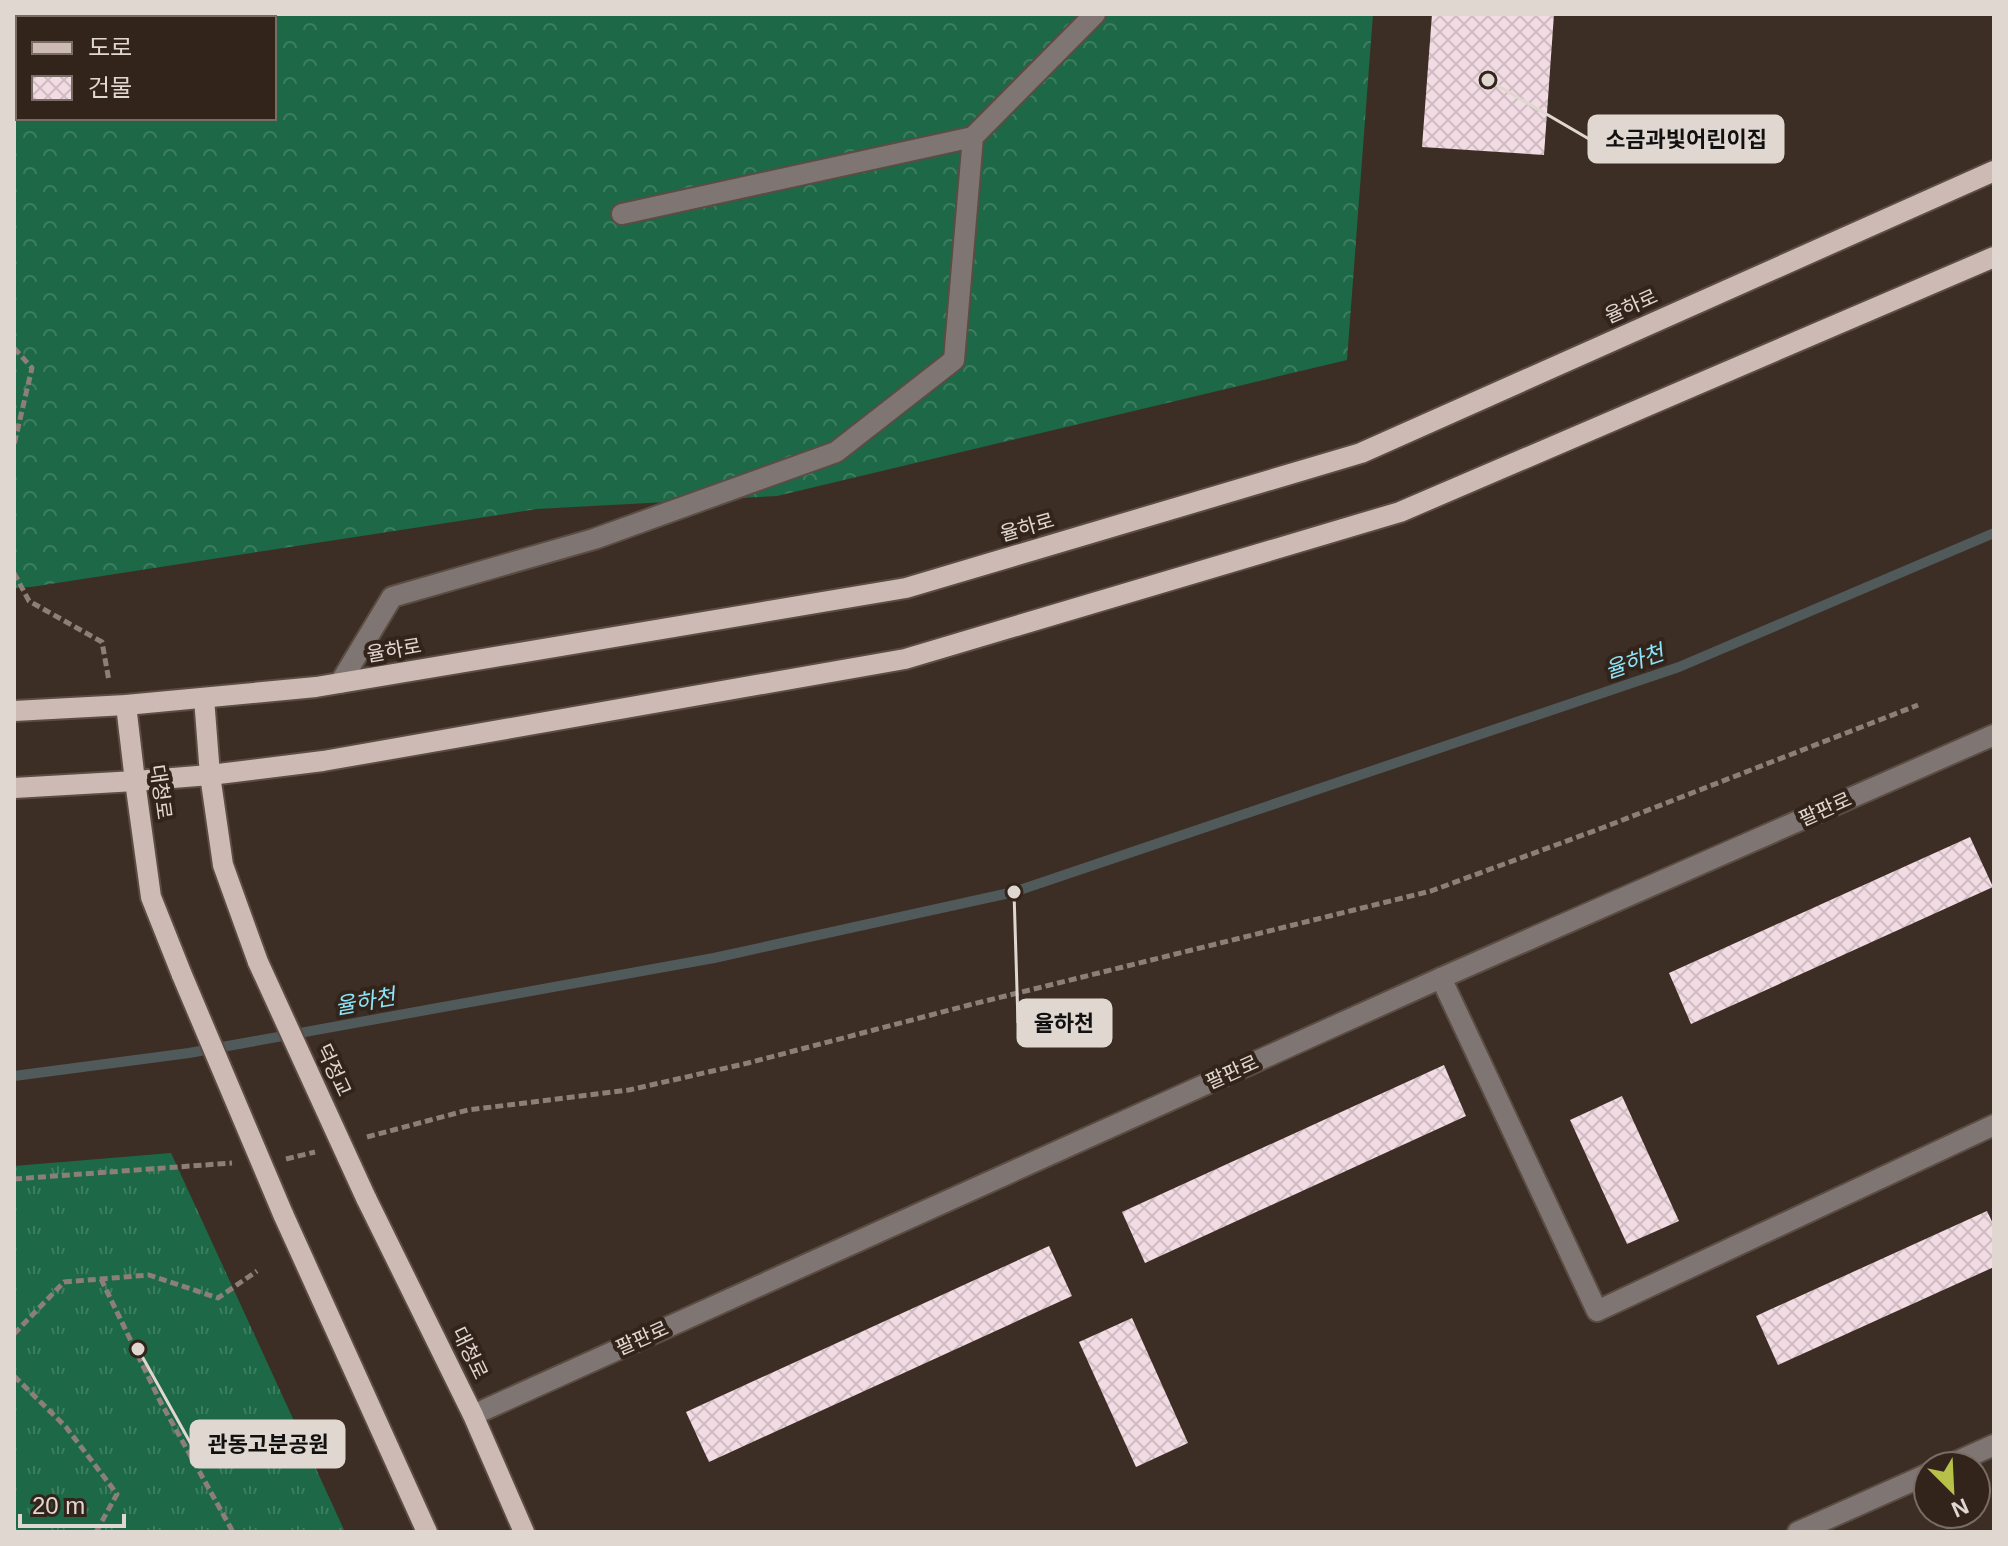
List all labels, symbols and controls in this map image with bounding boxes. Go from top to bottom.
legend [16,16,276,120]
text: 도로 [88,34,132,61]
text: 건물 [88,74,132,101]
callout: 소금과빛어린이집 [1589,116,1783,162]
text: 소금과빛어린이집 [1605,127,1767,152]
street label: 율하로 [1601,285,1661,327]
street label: 율하로 [997,509,1057,545]
street label: 율하로 [365,634,423,666]
water label: 율하천 [1601,639,1670,683]
street label: 대청로 [146,763,176,821]
street label: 팔판로 [1795,788,1855,830]
water label: 율하천 [333,983,400,1019]
callout: 율하천 [1018,1000,1111,1046]
text: 율하천 [1034,1011,1094,1036]
street label: 덕정교 [312,1040,356,1100]
street label: 팔판로 [1202,1051,1262,1093]
street label: 팔판로 [612,1317,672,1359]
street label: 대청로 [448,1323,492,1383]
callout: 관동고분공원 [191,1421,344,1467]
text: 관동고분공원 [207,1432,329,1457]
north arrow [1912,1450,1992,1530]
scale bar [20,1478,124,1528]
text: 20 m [32,1492,85,1519]
text: N [1948,1493,1972,1522]

